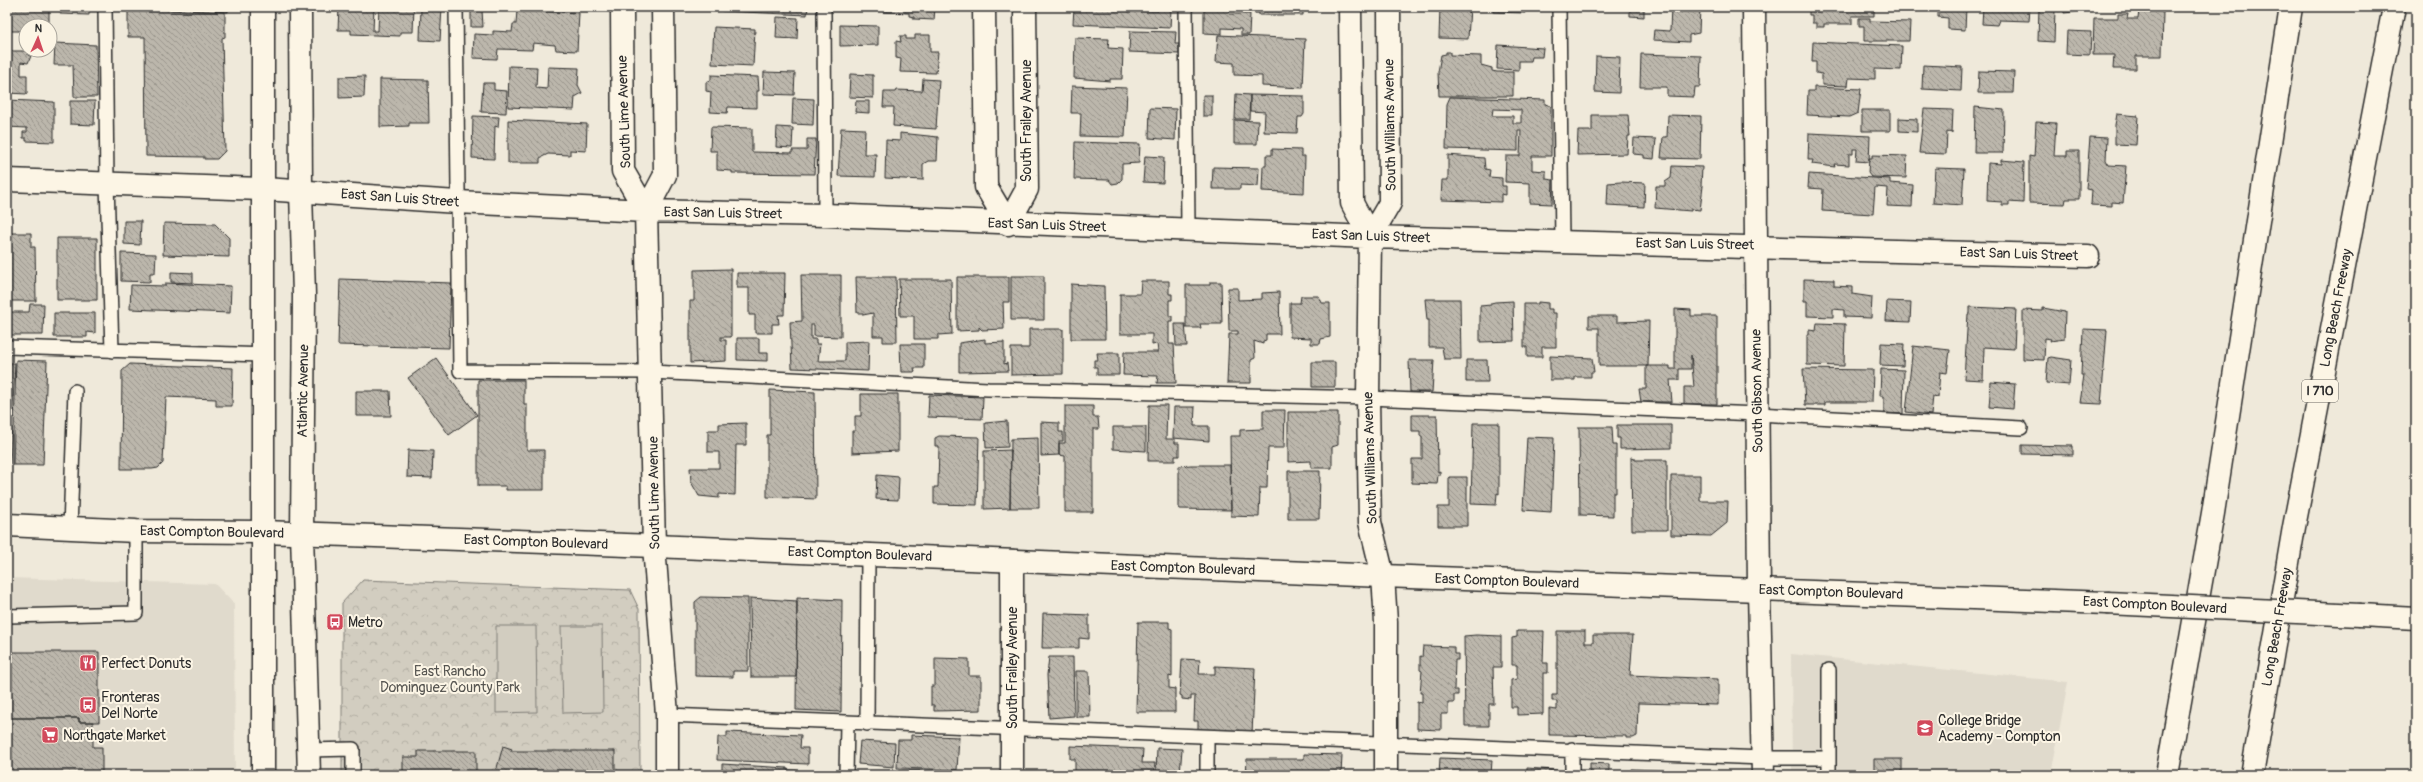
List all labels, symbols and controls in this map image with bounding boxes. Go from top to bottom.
north arrow [18,18,58,58]
text: N [34,22,43,35]
street label: South Lime Avenue [614,55,634,169]
street label: South Williams Avenue [1380,58,1400,191]
street label: South Frailey Avenue [1018,60,1035,182]
street label: East San Luis Street [340,185,460,211]
street label: East San Luis Street [664,203,783,223]
street label: East San Luis Street [987,214,1107,236]
street label: East San Luis Street [1311,225,1431,247]
street label: East San Luis Street [1636,234,1755,254]
street label: East San Luis Street [1959,243,2079,265]
street label: Long Beach Freeway [2316,247,2356,369]
street label: South Gibson Avenue [1747,329,1767,453]
street label: Atlantic Avenue [294,344,312,438]
road number: I 710 [2302,380,2338,402]
street label: South Williams Avenue [1359,391,1381,525]
street label: South Lime Avenue [645,436,663,550]
street label: East Compton Boulevard [140,522,285,542]
street label: East Compton Boulevard [463,531,609,553]
street label: East Compton Boulevard [787,543,933,565]
street label: East Compton Boulevard [1110,557,1256,579]
street label: Long Beach Freeway [2258,566,2296,688]
street label: East Compton Boulevard [1434,570,1580,592]
street label: East Compton Boulevard [1758,581,1904,603]
street label: East Compton Boulevard [2082,593,2228,617]
street label: South Frailey Avenue [1004,607,1021,729]
bus stop icon: Metro [325,612,345,632]
place label: Metro [348,614,383,631]
restaurant icon: Perfect Donuts [78,653,98,673]
place label: Perfect Donuts [101,655,192,672]
park label: East Rancho Dominguez County Park [380,663,520,696]
place label: Fronteras Del Norte [101,689,160,722]
bus stop icon: Fronteras Del Norte [78,695,98,715]
place label: College Bridge Academy - Compton [1938,712,2061,745]
school or university icon: College Bridge Academy - Compton [1915,718,1935,738]
supermarket icon: Northgate Market [40,725,60,745]
place label: Northgate Market [63,727,166,744]

